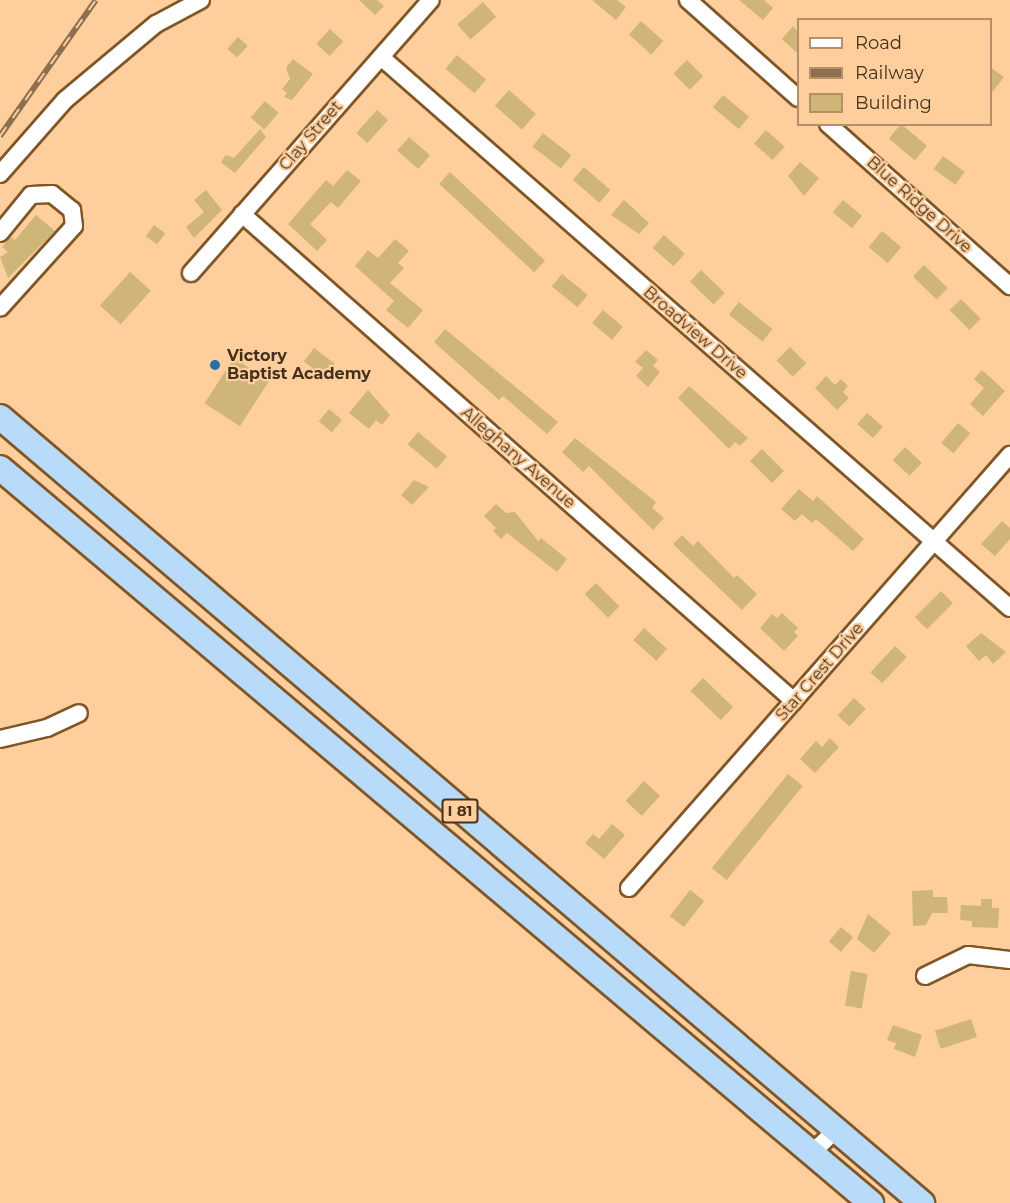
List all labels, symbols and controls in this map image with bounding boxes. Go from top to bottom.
legend [797,18,992,126]
text: Road [855,32,902,54]
text: Railway [855,62,924,84]
text: Building [855,92,932,114]
street label: Clay Street [276,97,346,175]
street label: Blue Ridge Drive [863,153,975,257]
street label: Broadview Drive [639,283,751,383]
place label: Victory Baptist Academy [227,346,371,384]
marker: Victory Baptist Academy [208,358,222,372]
street label: Alleghany Avenue [457,403,579,513]
street label: Star Crest Drive [772,619,868,725]
road number: I 81 [440,799,480,823]

